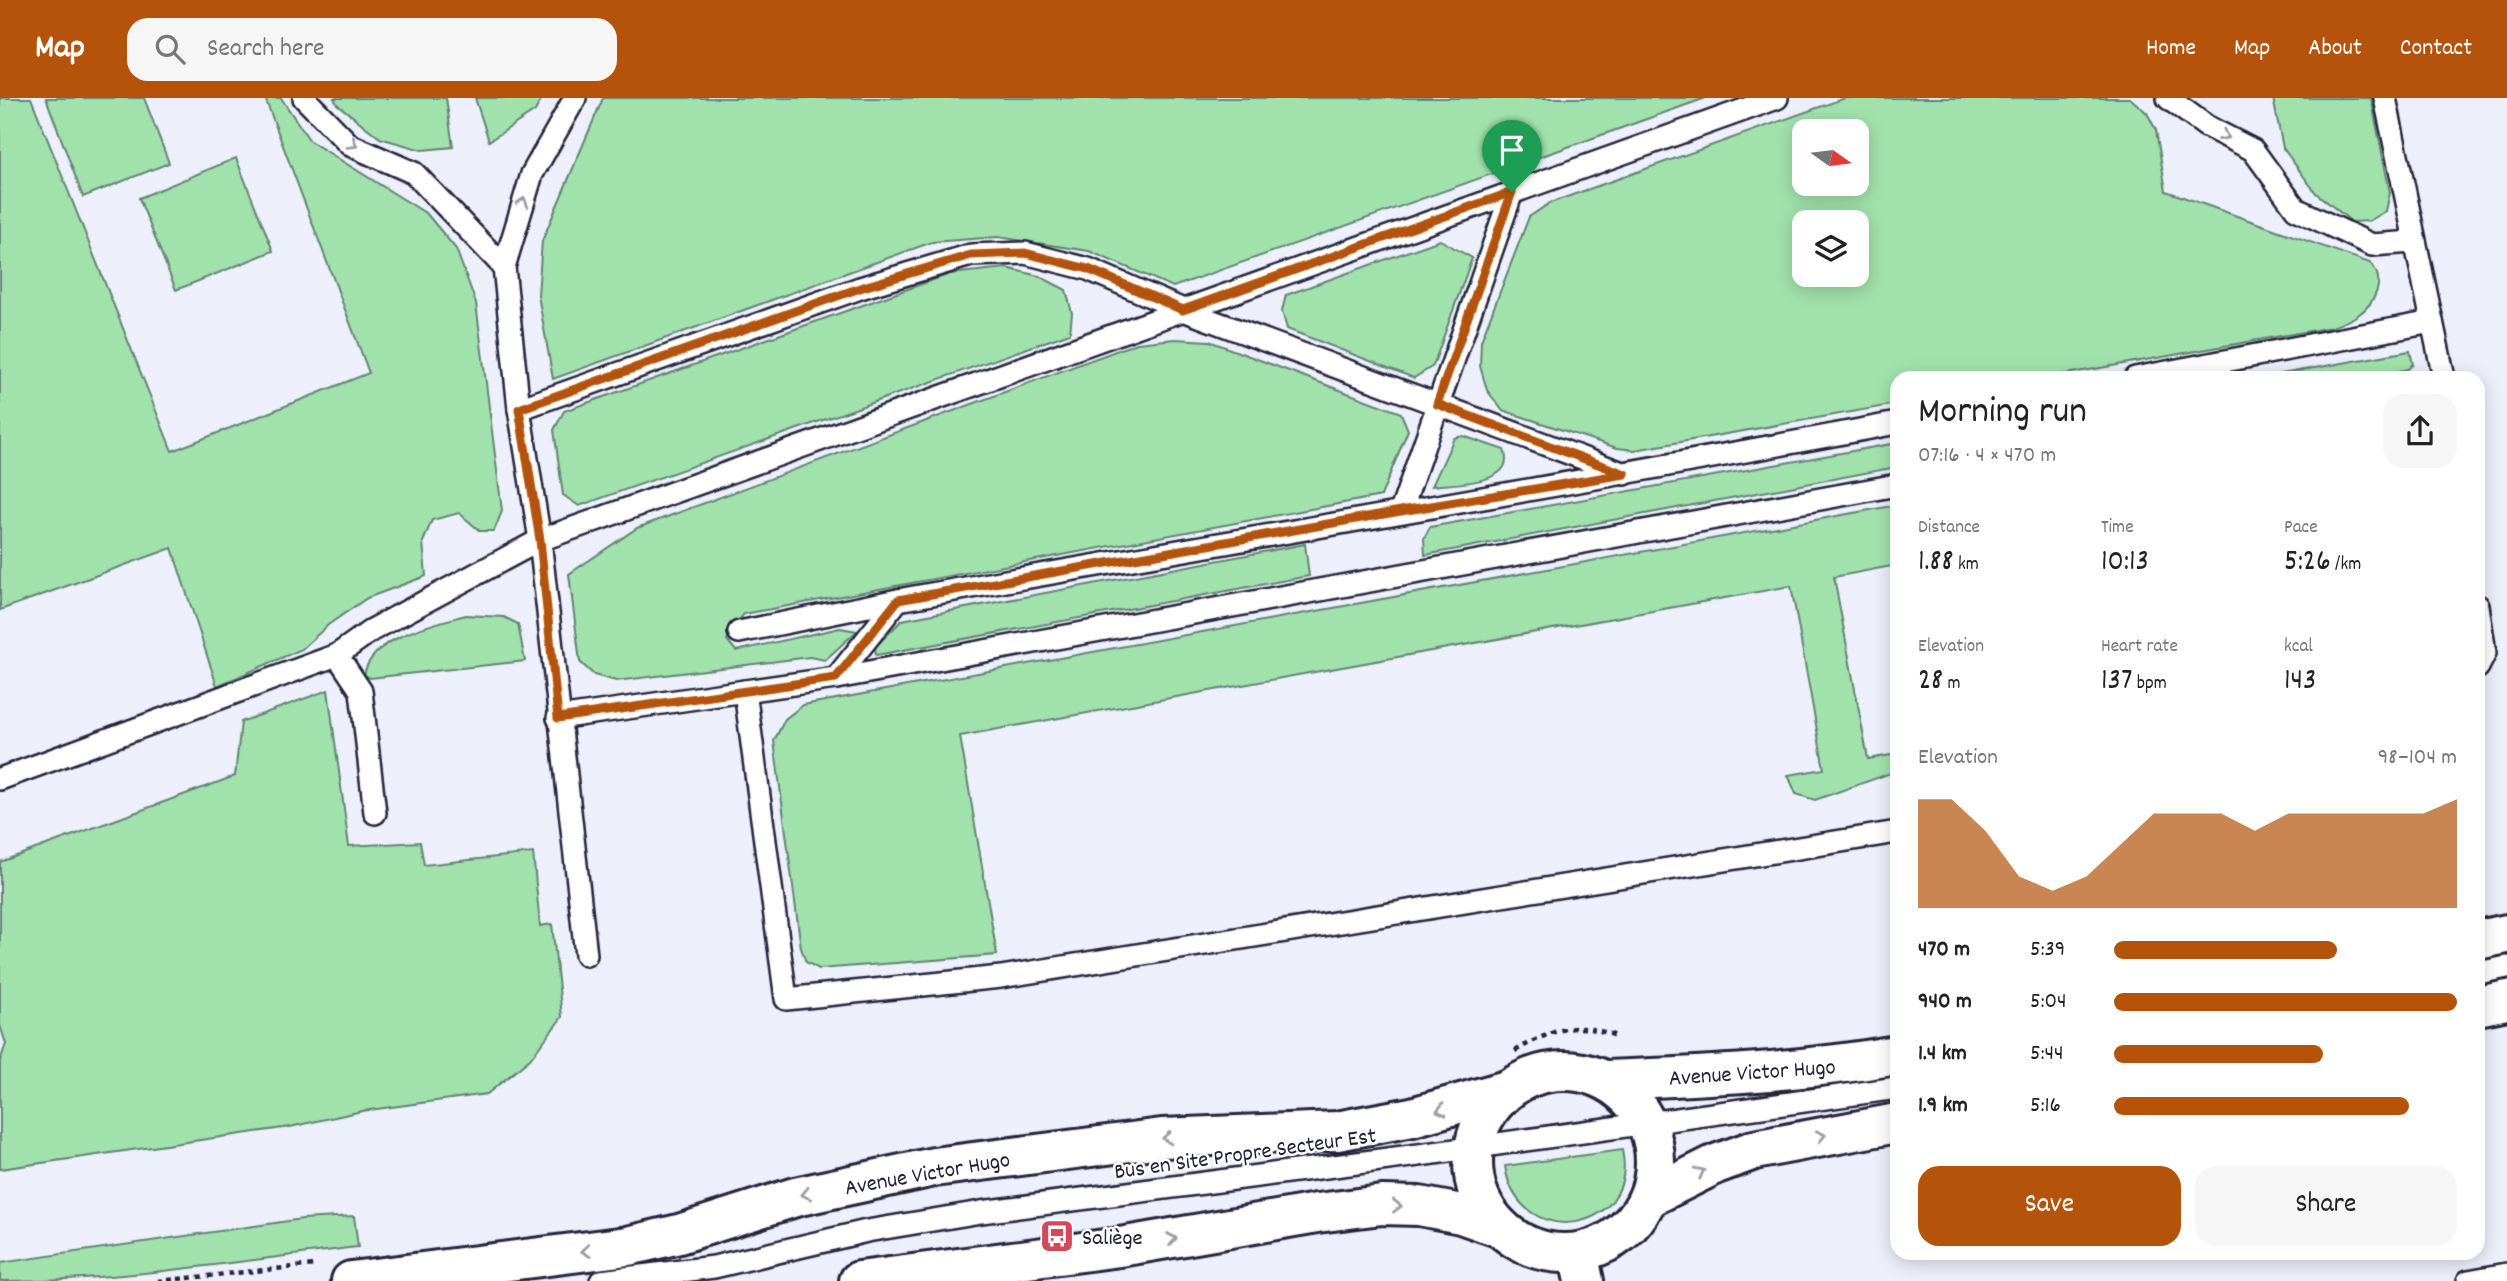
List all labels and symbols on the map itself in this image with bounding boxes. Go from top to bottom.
north arrow [1792,119,1869,196]
pin [1482,120,1542,192]
one-way arrow [2217,127,2229,141]
one-way arrow [345,136,358,149]
one-way arrow [515,196,530,208]
street label: Avenue Victor Hugo [1668,1052,1837,1097]
one-way arrow [1436,1102,1448,1116]
street label: Bus en Site Propre Secteur Est [1112,1121,1379,1190]
one-way arrow [1161,1130,1172,1145]
one-way arrow [1815,1130,1827,1145]
street label: Avenue Victor Hugo [842,1145,1013,1206]
one-way arrow [1693,1167,1705,1181]
one-way arrow [800,1186,812,1201]
one-way arrow [1392,1198,1403,1213]
bus stop icon: Saliège [1038,1217,1076,1255]
place label: Saliège [1082,1223,1143,1256]
one-way arrow [1166,1231,1178,1246]
one-way arrow [581,1244,592,1259]

